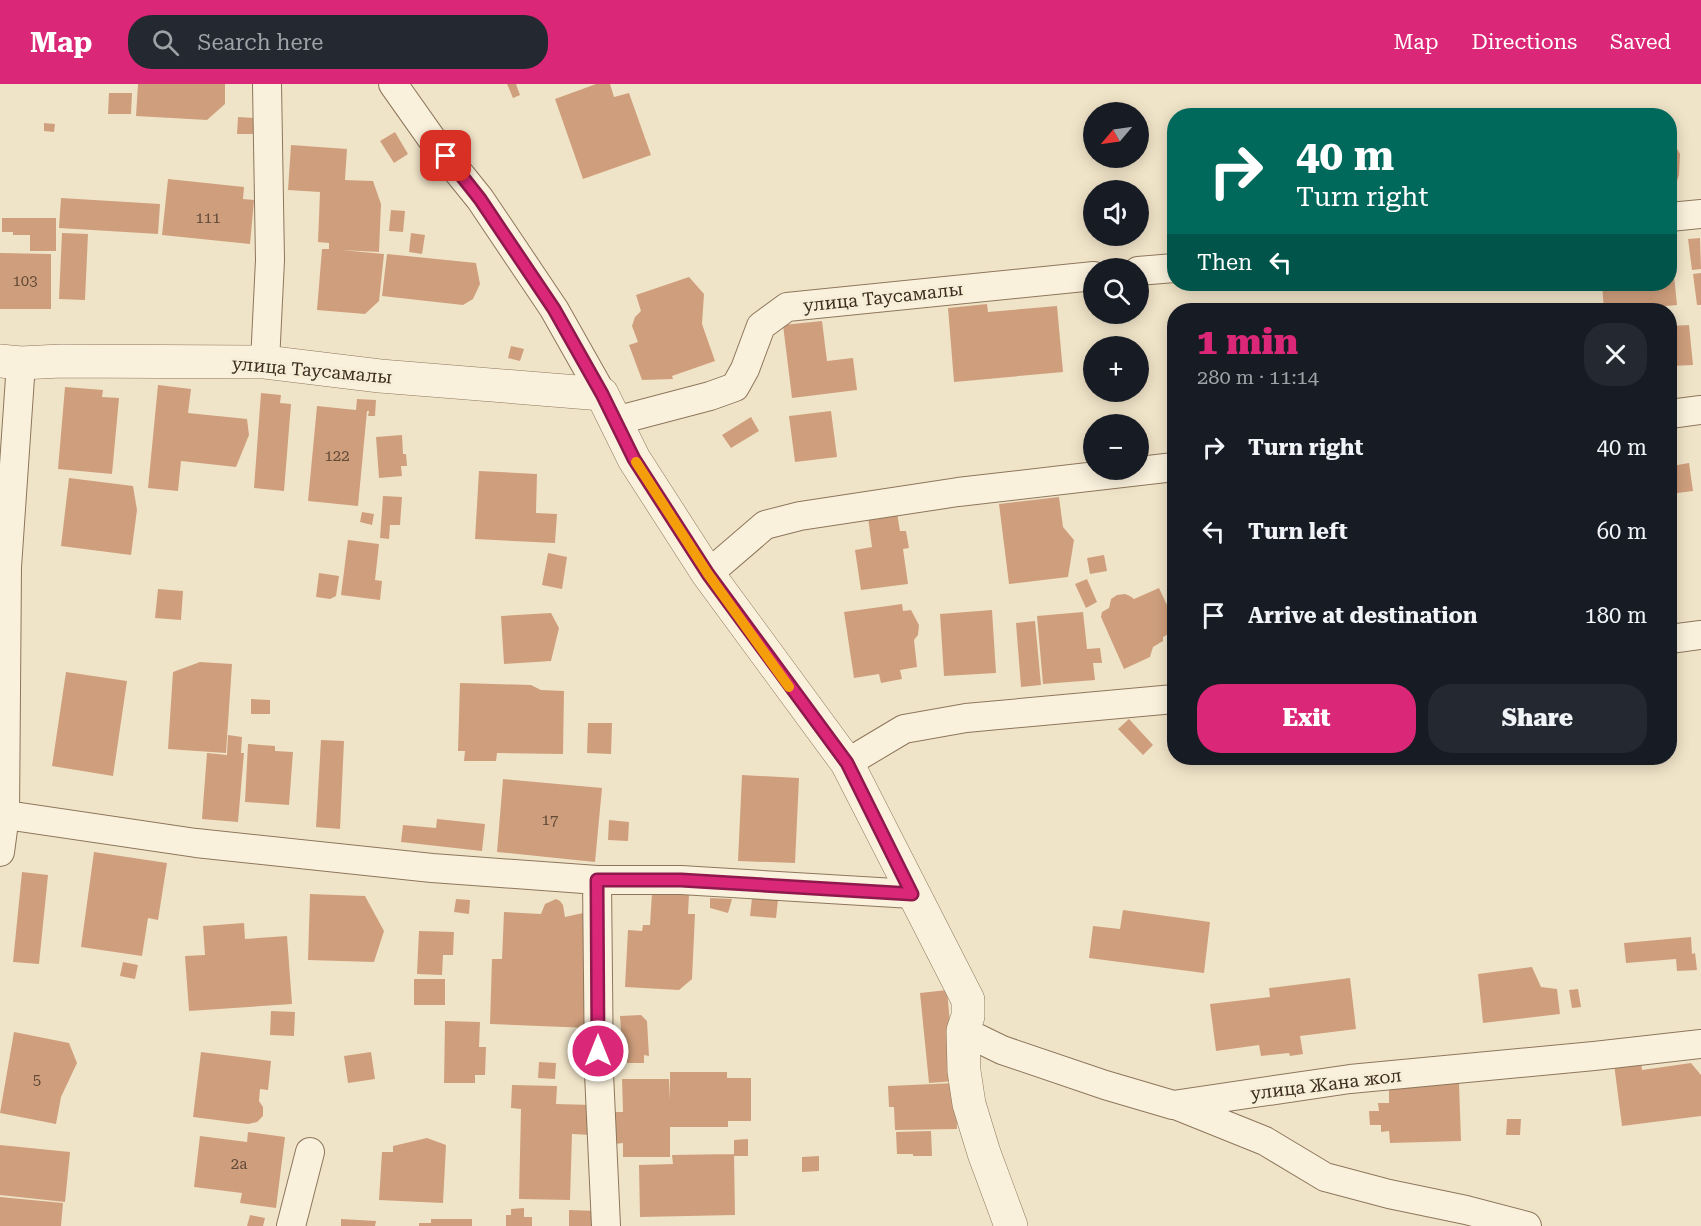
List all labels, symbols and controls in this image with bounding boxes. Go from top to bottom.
search box [128,15,548,69]
text: Map [30,26,92,59]
icon: search [149,26,182,59]
text: Search here [197,30,323,55]
text: Map [1394,30,1438,54]
text: Directions [1471,30,1577,54]
text: Saved [1610,30,1671,54]
north arrow [1083,102,1149,168]
map controls [1083,102,1149,480]
pin [420,130,471,181]
text: 40 m [1296,131,1394,180]
icon: right [1197,132,1275,210]
icon: arrive [429,139,462,172]
button: sound [1083,180,1149,246]
text: Turn right [1296,181,1429,213]
house number: 111 [195,209,221,227]
icon: left [1264,246,1297,279]
text: Then [1197,250,1252,275]
button: search [1083,258,1149,324]
house number: 103 [12,272,38,290]
street label: улица Таусамалы [802,278,964,316]
text: 1 min [1197,321,1298,363]
button: close [1584,323,1647,386]
button: + [1083,336,1149,402]
street label: улица Таусамалы [231,353,393,387]
text: 280 m · 11:14 [1197,365,1319,389]
button: − [1083,414,1149,480]
icon: right [1197,431,1230,464]
text: Turn right [1248,435,1363,460]
text: 40 m [1597,435,1647,460]
house number: 122 [324,447,350,465]
icon: left [1197,515,1230,548]
text: Turn left [1248,519,1348,544]
text: 60 m [1597,519,1647,544]
icon: arrive [1197,599,1230,632]
text: Arrive at destination [1248,603,1477,628]
text: 180 m [1584,603,1647,628]
button: Exit [1197,684,1416,753]
button: Share [1428,684,1647,753]
house number: 17 [542,811,558,829]
position arrow [566,1019,630,1083]
street label: улица Жана жол [1249,1064,1403,1104]
house number: 5 [33,1071,41,1089]
house number: 2а [231,1155,247,1173]

